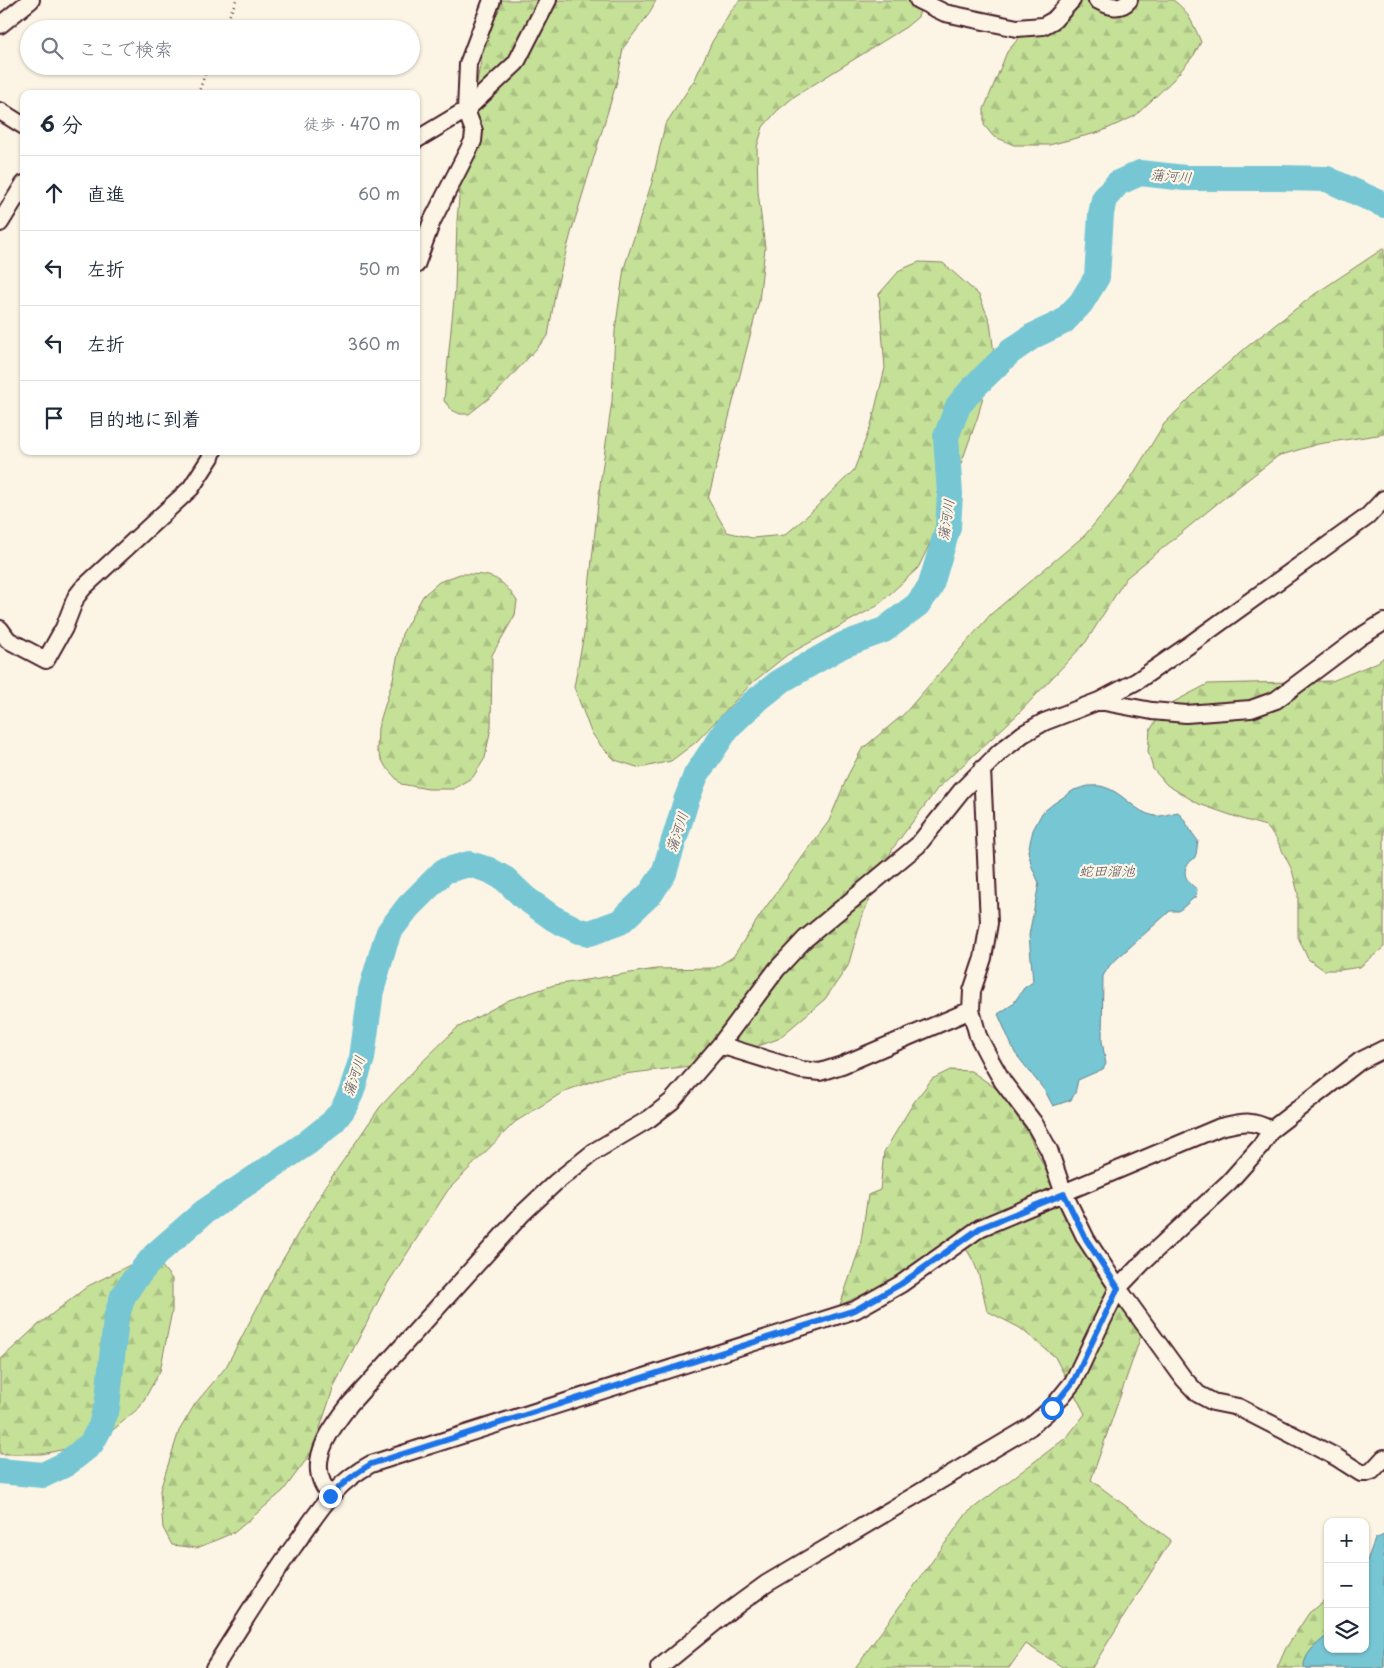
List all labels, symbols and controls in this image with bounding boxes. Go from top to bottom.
search box [20,20,420,75]
icon: search [38,34,66,62]
text: ここで検索 [78,34,173,62]
text: 6 分 [40,107,83,139]
text: 徒歩 · 470 m [303,111,400,135]
water label: 蒲河川 [1149,163,1193,188]
icon: ahead [40,179,68,207]
text: 直進 [87,179,125,207]
text: 60 m [358,181,400,205]
icon: left [40,254,68,282]
text: 左折 [87,254,125,282]
text: 50 m [359,256,400,280]
icon: left [40,329,68,357]
text: 左折 [87,329,125,357]
text: 360 m [348,331,400,355]
icon: arrive [40,404,68,432]
text: 目的地に到着 [87,404,201,432]
water label: 蒲河川 [932,498,959,542]
water label: 蒲河川 [660,809,693,855]
water label: 蛇田溜池 [1079,860,1136,881]
water label: 蒲河川 [337,1053,370,1099]
route start [1041,1397,1064,1420]
route end [319,1485,342,1508]
map controls [1324,1518,1369,1653]
button: + [1324,1518,1369,1563]
button: − [1324,1563,1369,1608]
button: layers [1324,1608,1369,1653]

